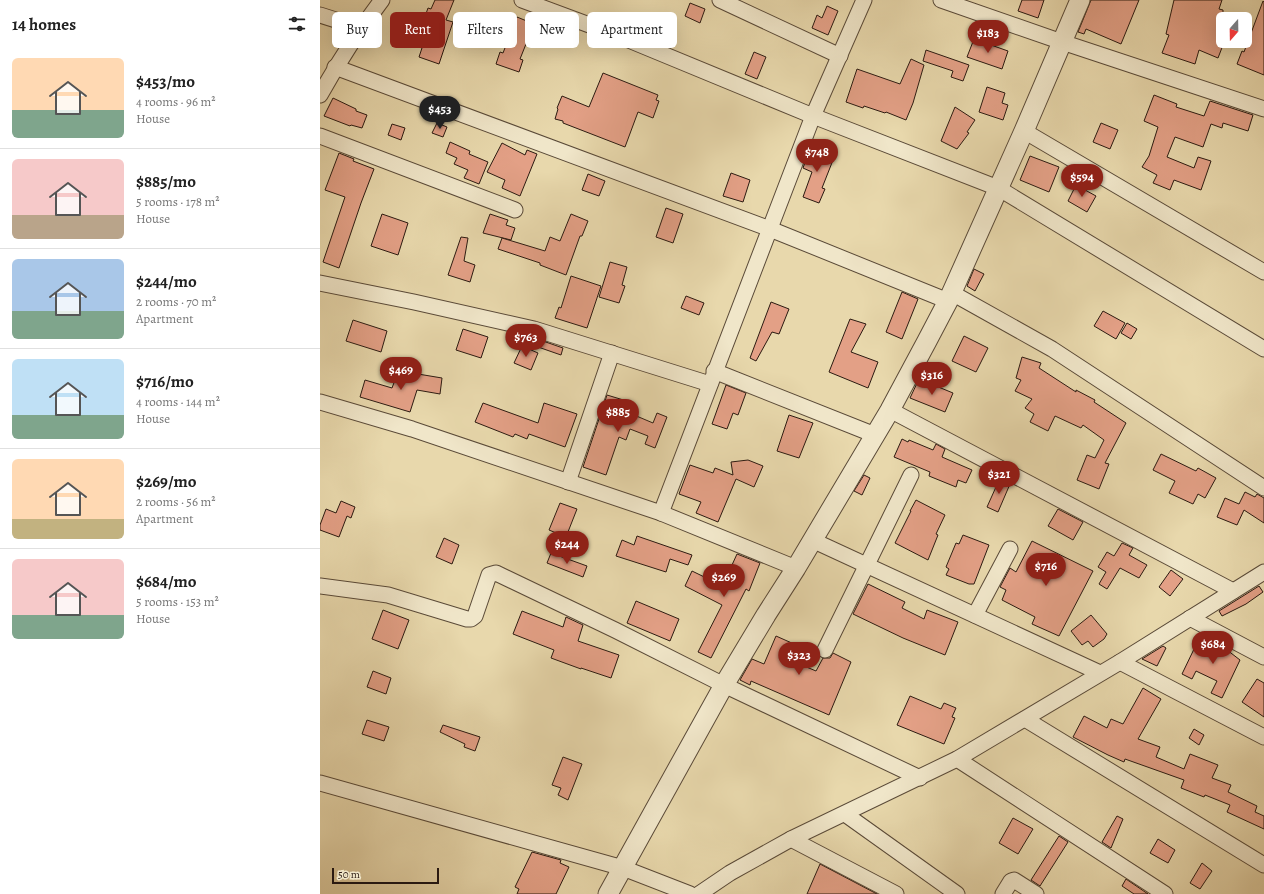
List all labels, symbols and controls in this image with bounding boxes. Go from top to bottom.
chip: Buy [332,12,382,48]
chip: Rent [390,12,445,48]
chip: Filters [453,12,517,48]
chip: New [525,12,579,48]
chip: Apartment [587,12,677,48]
north arrow [1216,12,1252,48]
map controls [1216,12,1252,48]
text: 14 homes [12,13,76,36]
icon: filters [286,13,308,35]
pin: $183 [964,20,1012,54]
text: $183 [977,24,999,41]
text: $453/mo [136,70,195,93]
icon: home [44,74,92,122]
text: 4 rooms · 96 m² [136,93,216,110]
pin: $453 [416,96,464,130]
text: $453 [428,100,452,117]
text: House [136,110,170,127]
pin: $748 [793,139,841,173]
text: $748 [805,143,829,160]
pin: $594 [1058,164,1106,198]
text: $594 [1070,168,1094,185]
text: $885/mo [136,170,196,193]
icon: home [44,175,92,223]
text: 5 rooms · 178 m² [136,193,220,210]
text: House [136,210,170,227]
text: $244/mo [136,270,197,293]
icon: home [44,275,92,323]
text: 2 rooms · 70 m² [136,293,216,310]
text: Apartment [136,310,194,327]
pin: $763 [502,324,550,358]
text: $763 [514,328,538,345]
pin: $469 [377,357,425,391]
text: $469 [389,361,413,378]
pin: $316 [908,362,956,396]
text: $316 [921,366,943,383]
text: $716/mo [136,370,194,393]
icon: home [44,375,92,423]
text: 4 rooms · 144 m² [136,393,220,410]
pin: $885 [594,399,642,433]
text: $885 [606,403,630,420]
text: House [136,410,170,427]
pin: $321 [975,461,1023,495]
text: $321 [988,465,1010,482]
text: $269/mo [136,470,197,493]
icon: home [44,475,92,523]
text: 2 rooms · 56 m² [136,493,216,510]
text: Apartment [136,510,194,527]
pin: $244 [543,531,591,565]
text: $244 [555,535,579,552]
pin: $716 [1022,553,1070,587]
text: $716 [1035,557,1057,574]
pin: $269 [700,564,748,598]
text: $269 [712,568,736,585]
text: $684/mo [136,570,197,593]
icon: home [44,575,92,623]
text: 5 rooms · 153 m² [136,593,219,610]
text: House [136,610,170,627]
pin: $684 [1189,631,1237,665]
text: $684 [1201,635,1225,652]
pin: $323 [775,642,823,676]
text: $323 [787,646,811,663]
scale bar [332,866,439,885]
text: 50 m [338,867,360,882]

